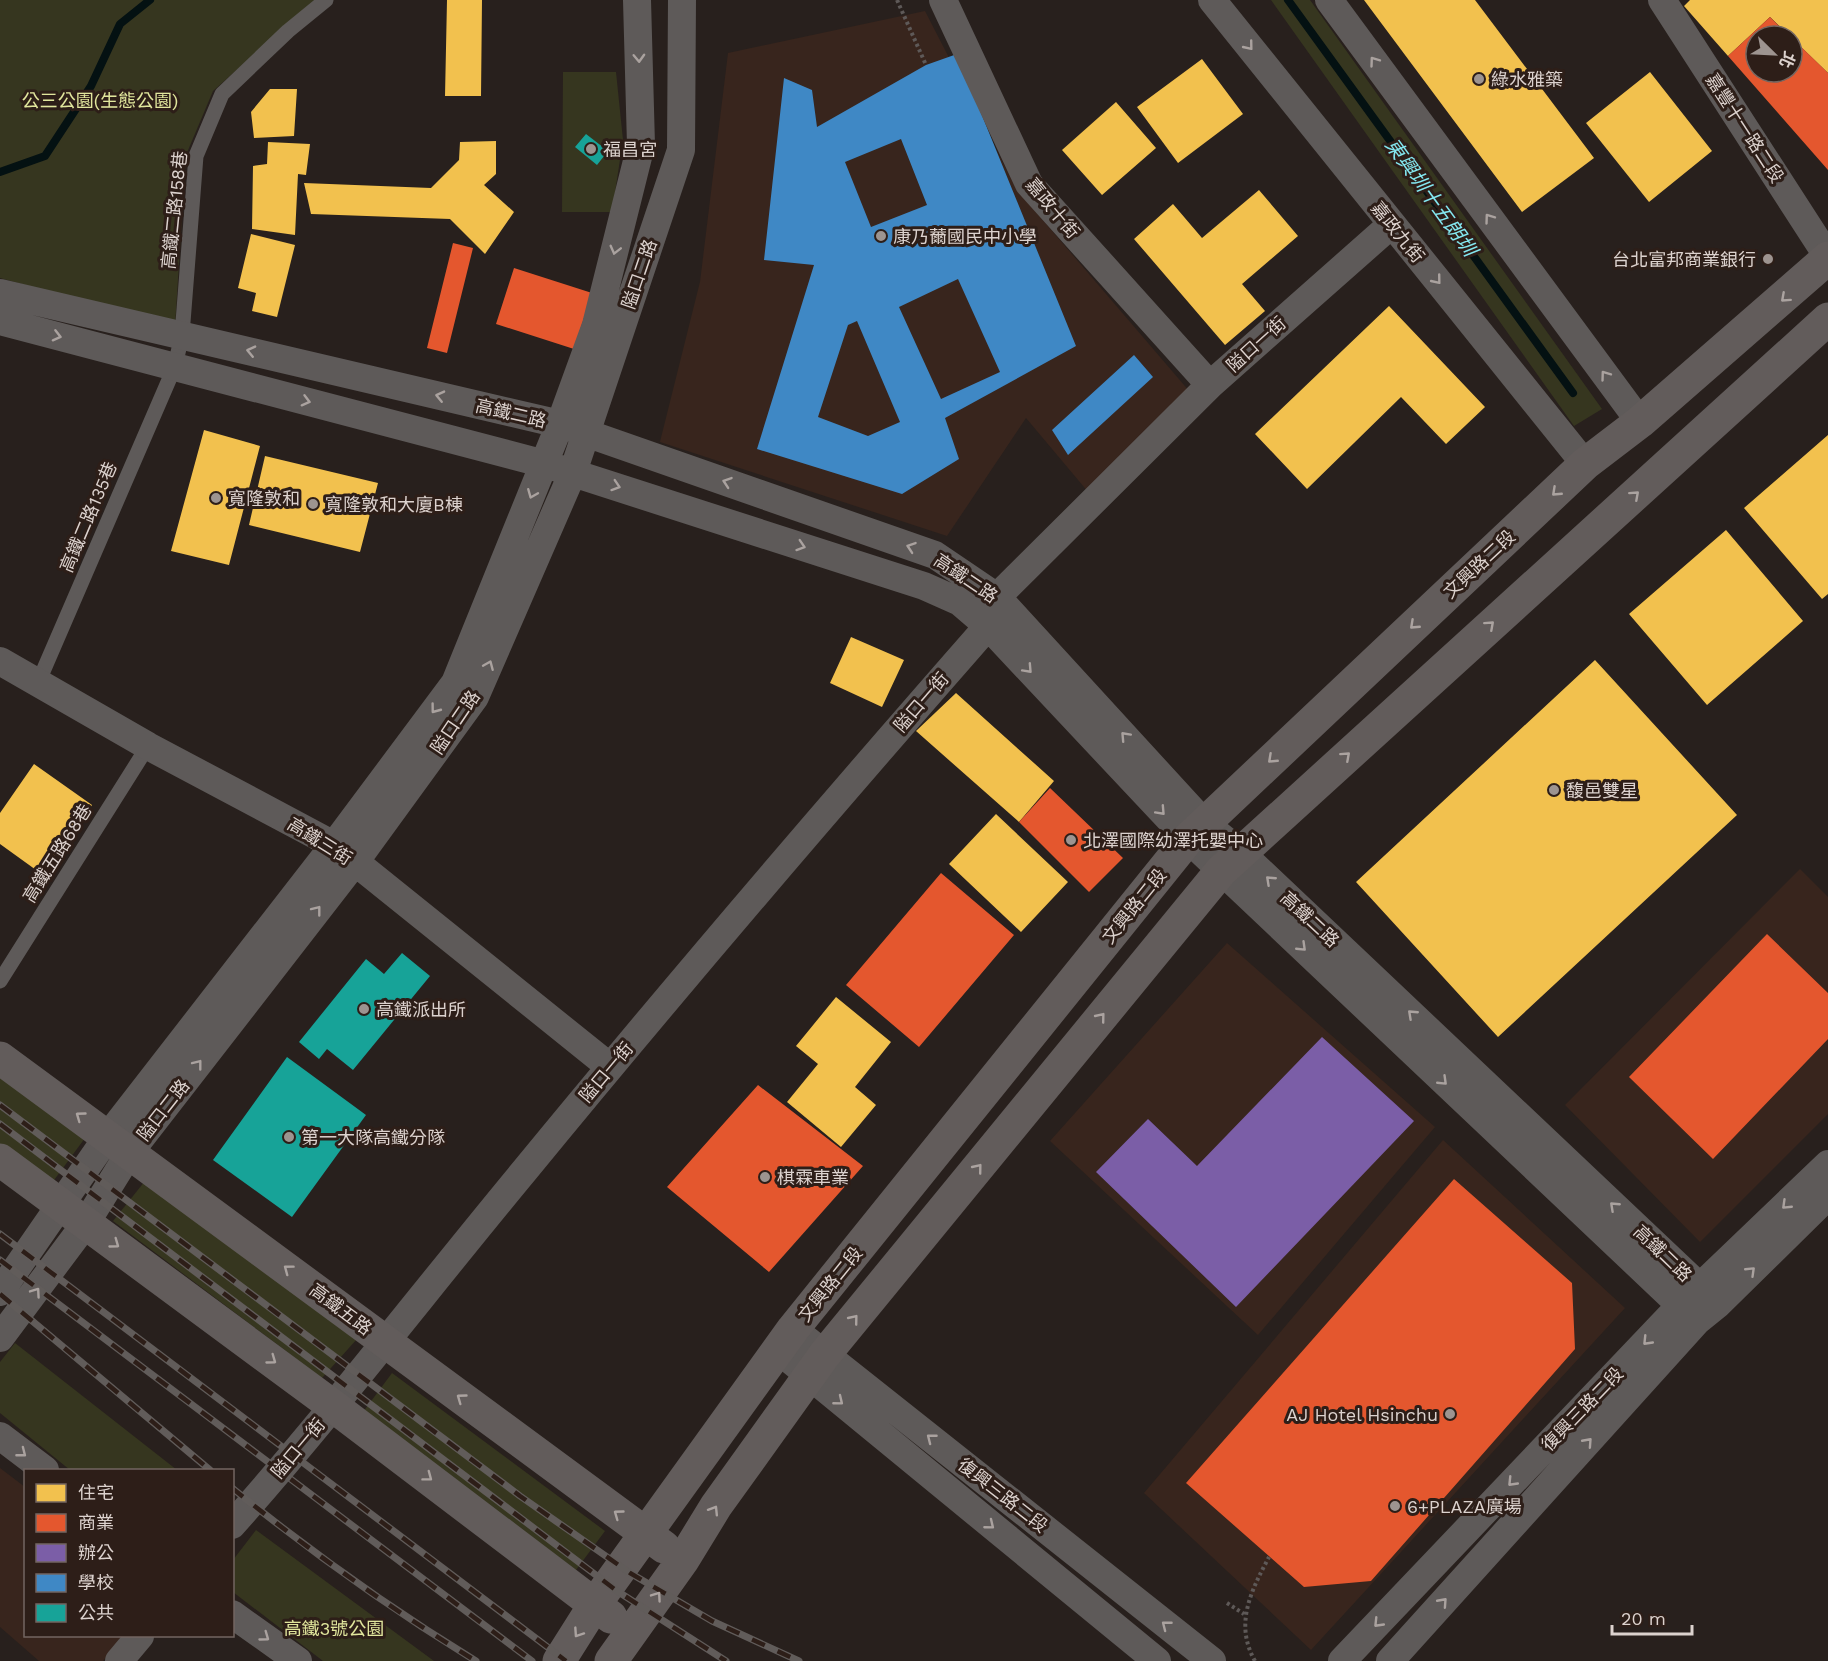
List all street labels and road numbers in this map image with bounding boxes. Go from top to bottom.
street label: 嘉豐十一路二段 [1702,69,1788,187]
street label: 高鐵二路158巷 [157,150,191,270]
street label: 嘉政十街 [1022,174,1084,242]
street label: 嘉政九街 [1367,197,1429,267]
street label: 隘口二路 [617,237,661,311]
street label: 隘口一街 [1222,312,1290,376]
street label: 高鐵二路 [474,395,548,431]
street label: 高鐵二路135巷 [55,459,121,575]
street label: 文興路二段 [1439,526,1519,602]
street label: 高鐵二路 [930,549,1002,607]
street label: 隘口一街 [889,668,953,736]
street label: 隘口二路 [426,686,484,758]
street label: 高鐵五路68巷 [18,800,96,906]
street label: 高鐵三街 [284,813,356,869]
street label: 文興路二段 [1098,864,1170,948]
street label: 高鐵二路 [1277,887,1343,951]
street label: 隘口一街 [575,1038,637,1106]
street label: 隘口二路 [133,1075,193,1145]
street label: 高鐵二路 [1630,1220,1696,1286]
street label: 文興路二段 [794,1242,866,1326]
street label: 高鐵五路 [306,1279,376,1339]
street label: 復興三路二段 [1537,1363,1627,1455]
street label: 隘口一街 [267,1414,329,1482]
street label: 復興三路二段 [954,1453,1052,1537]

